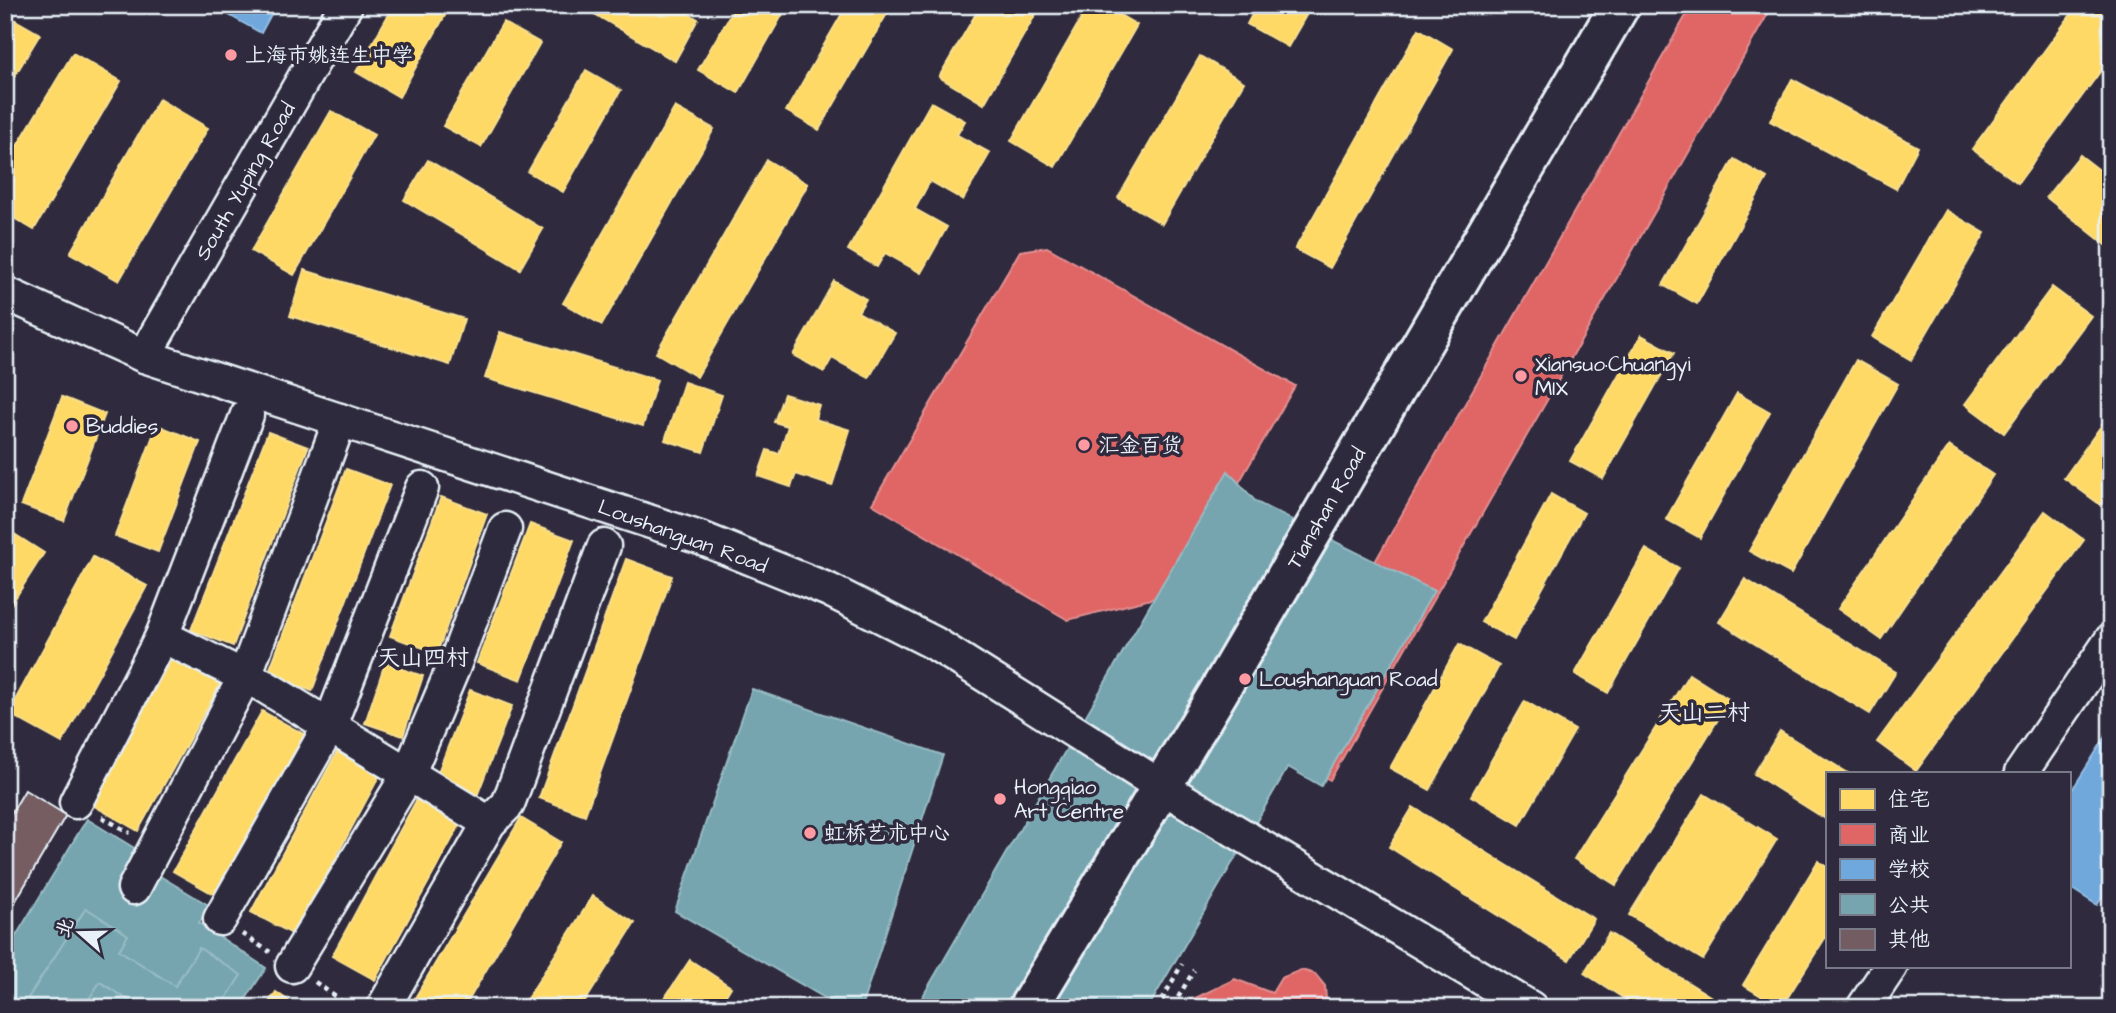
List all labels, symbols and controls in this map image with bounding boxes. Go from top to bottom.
place label: 上海市姚连生中学 [245,41,413,70]
marker: 上海市姚连生中学 [223,47,239,63]
street label: South Yuping Road [188,97,304,267]
place label: Xiansuo·Chuangyi MIX [1535,350,1691,403]
marker: Xiansuo·Chuangyi MIX [1513,368,1529,384]
place label: Buddies [86,412,158,441]
marker: Buddies [64,418,80,434]
place label: 汇金百货 [1098,431,1182,460]
marker: 汇金百货 [1076,437,1092,453]
street label: Tianshan Road [1280,442,1373,574]
street label: Loushanguan Road [593,492,772,583]
district label: 天山四村 [377,642,469,674]
place label: Loushanguan Road [1259,665,1438,696]
marker: Loushanguan Road [1237,671,1253,687]
district label: 天山二村 [1658,697,1750,729]
legend [1826,772,2070,968]
place label: Hongqiao Art Centre [1014,773,1124,826]
text: 住宅 [1888,785,1930,814]
marker: Hongqiao Art Centre [992,791,1008,807]
place label: 虹桥艺术中心 [824,819,950,848]
text: 商业 [1888,821,1930,850]
marker: 虹桥艺术中心 [802,825,818,841]
text: 学校 [1888,855,1930,884]
text: 公共 [1888,891,1930,920]
north arrow [46,898,116,968]
text: 北 [49,914,81,941]
text: 其他 [1888,925,1930,954]

